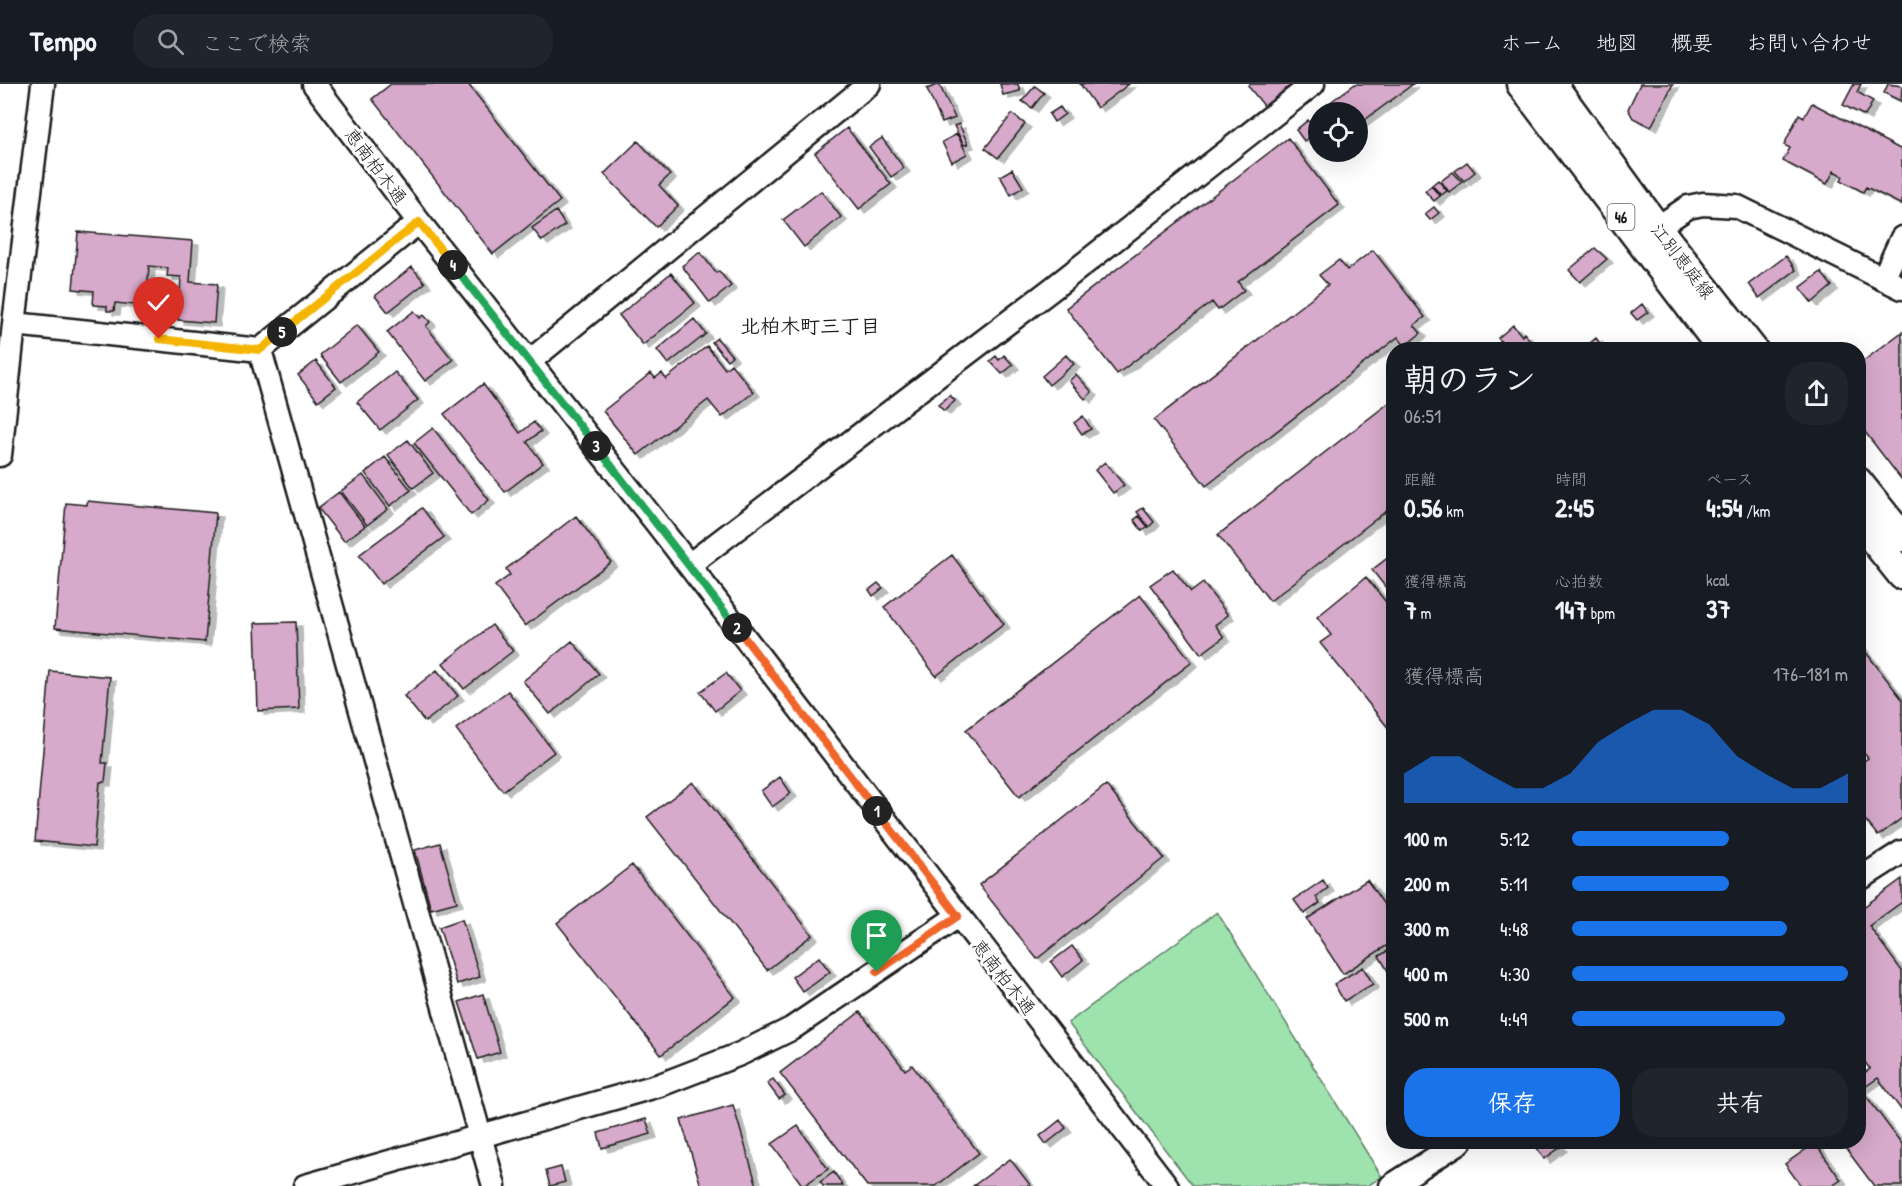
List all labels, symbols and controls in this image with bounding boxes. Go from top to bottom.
search box [133,14,553,68]
text: Tempo [30,22,97,60]
icon: search [154,25,187,58]
text: ここで検索 [202,28,312,58]
text: ホーム [1501,28,1563,57]
text: 地図 [1596,28,1638,57]
text: 概要 [1671,28,1713,57]
text: お問い合わせ [1746,28,1872,57]
map controls [1308,102,1368,162]
button: locate [1308,102,1368,162]
street label: 恵南柏木通 [339,123,413,209]
road number: 46 [1608,204,1634,230]
street label: 江別恵庭線 [1645,218,1721,304]
pin: 4 [438,250,468,280]
text: 4 [450,254,456,276]
pin [133,277,184,339]
icon: check [142,286,175,319]
district label: 北柏木町三丁目 [740,312,880,339]
pin: 5 [267,317,297,347]
text: 5 [279,321,285,343]
text: 朝のラン [1404,357,1536,401]
button: share [1785,362,1848,425]
text: 06:51 [1404,402,1441,429]
pin: 3 [581,431,611,461]
text: 3 [592,435,600,457]
text: 距離 [1404,468,1436,490]
text: 時間 [1555,468,1587,490]
text: ペース [1706,468,1753,490]
text: 0.56 [1404,490,1443,525]
text: 2:45 [1555,490,1594,525]
text: 4:54 [1706,490,1743,525]
text: km [1443,500,1464,522]
text: /km [1743,500,1771,522]
text: kcal [1706,569,1729,591]
text: 獲得標高 [1404,570,1468,592]
text: 心拍数 [1555,570,1603,592]
text: 37 [1706,591,1731,626]
text: 7 [1404,592,1417,627]
text: 147 [1555,592,1587,627]
text: m [1417,602,1431,624]
text: bpm [1587,602,1615,624]
pin: 2 [722,613,752,643]
text: 2 [733,617,741,639]
text: 176–181 m [1773,660,1848,687]
text: 獲得標高 [1404,662,1484,689]
pin: 1 [862,796,892,826]
text: 1 [874,800,880,822]
text: 100 m [1404,825,1447,852]
text: 5:12 [1500,825,1530,852]
text: 200 m [1404,870,1449,897]
text: 5:11 [1500,870,1528,897]
pin [851,910,902,972]
text: 300 m [1404,915,1449,942]
text: 4:48 [1500,915,1528,942]
icon: arrive [860,919,893,952]
street label: 恵南柏木通 [966,934,1042,1020]
text: 400 m [1404,960,1448,987]
text: 4:30 [1500,960,1530,987]
text: 500 m [1404,1005,1449,1032]
text: 4:49 [1500,1005,1527,1032]
button: 保存 [1404,1068,1620,1137]
button: 共有 [1632,1068,1848,1137]

